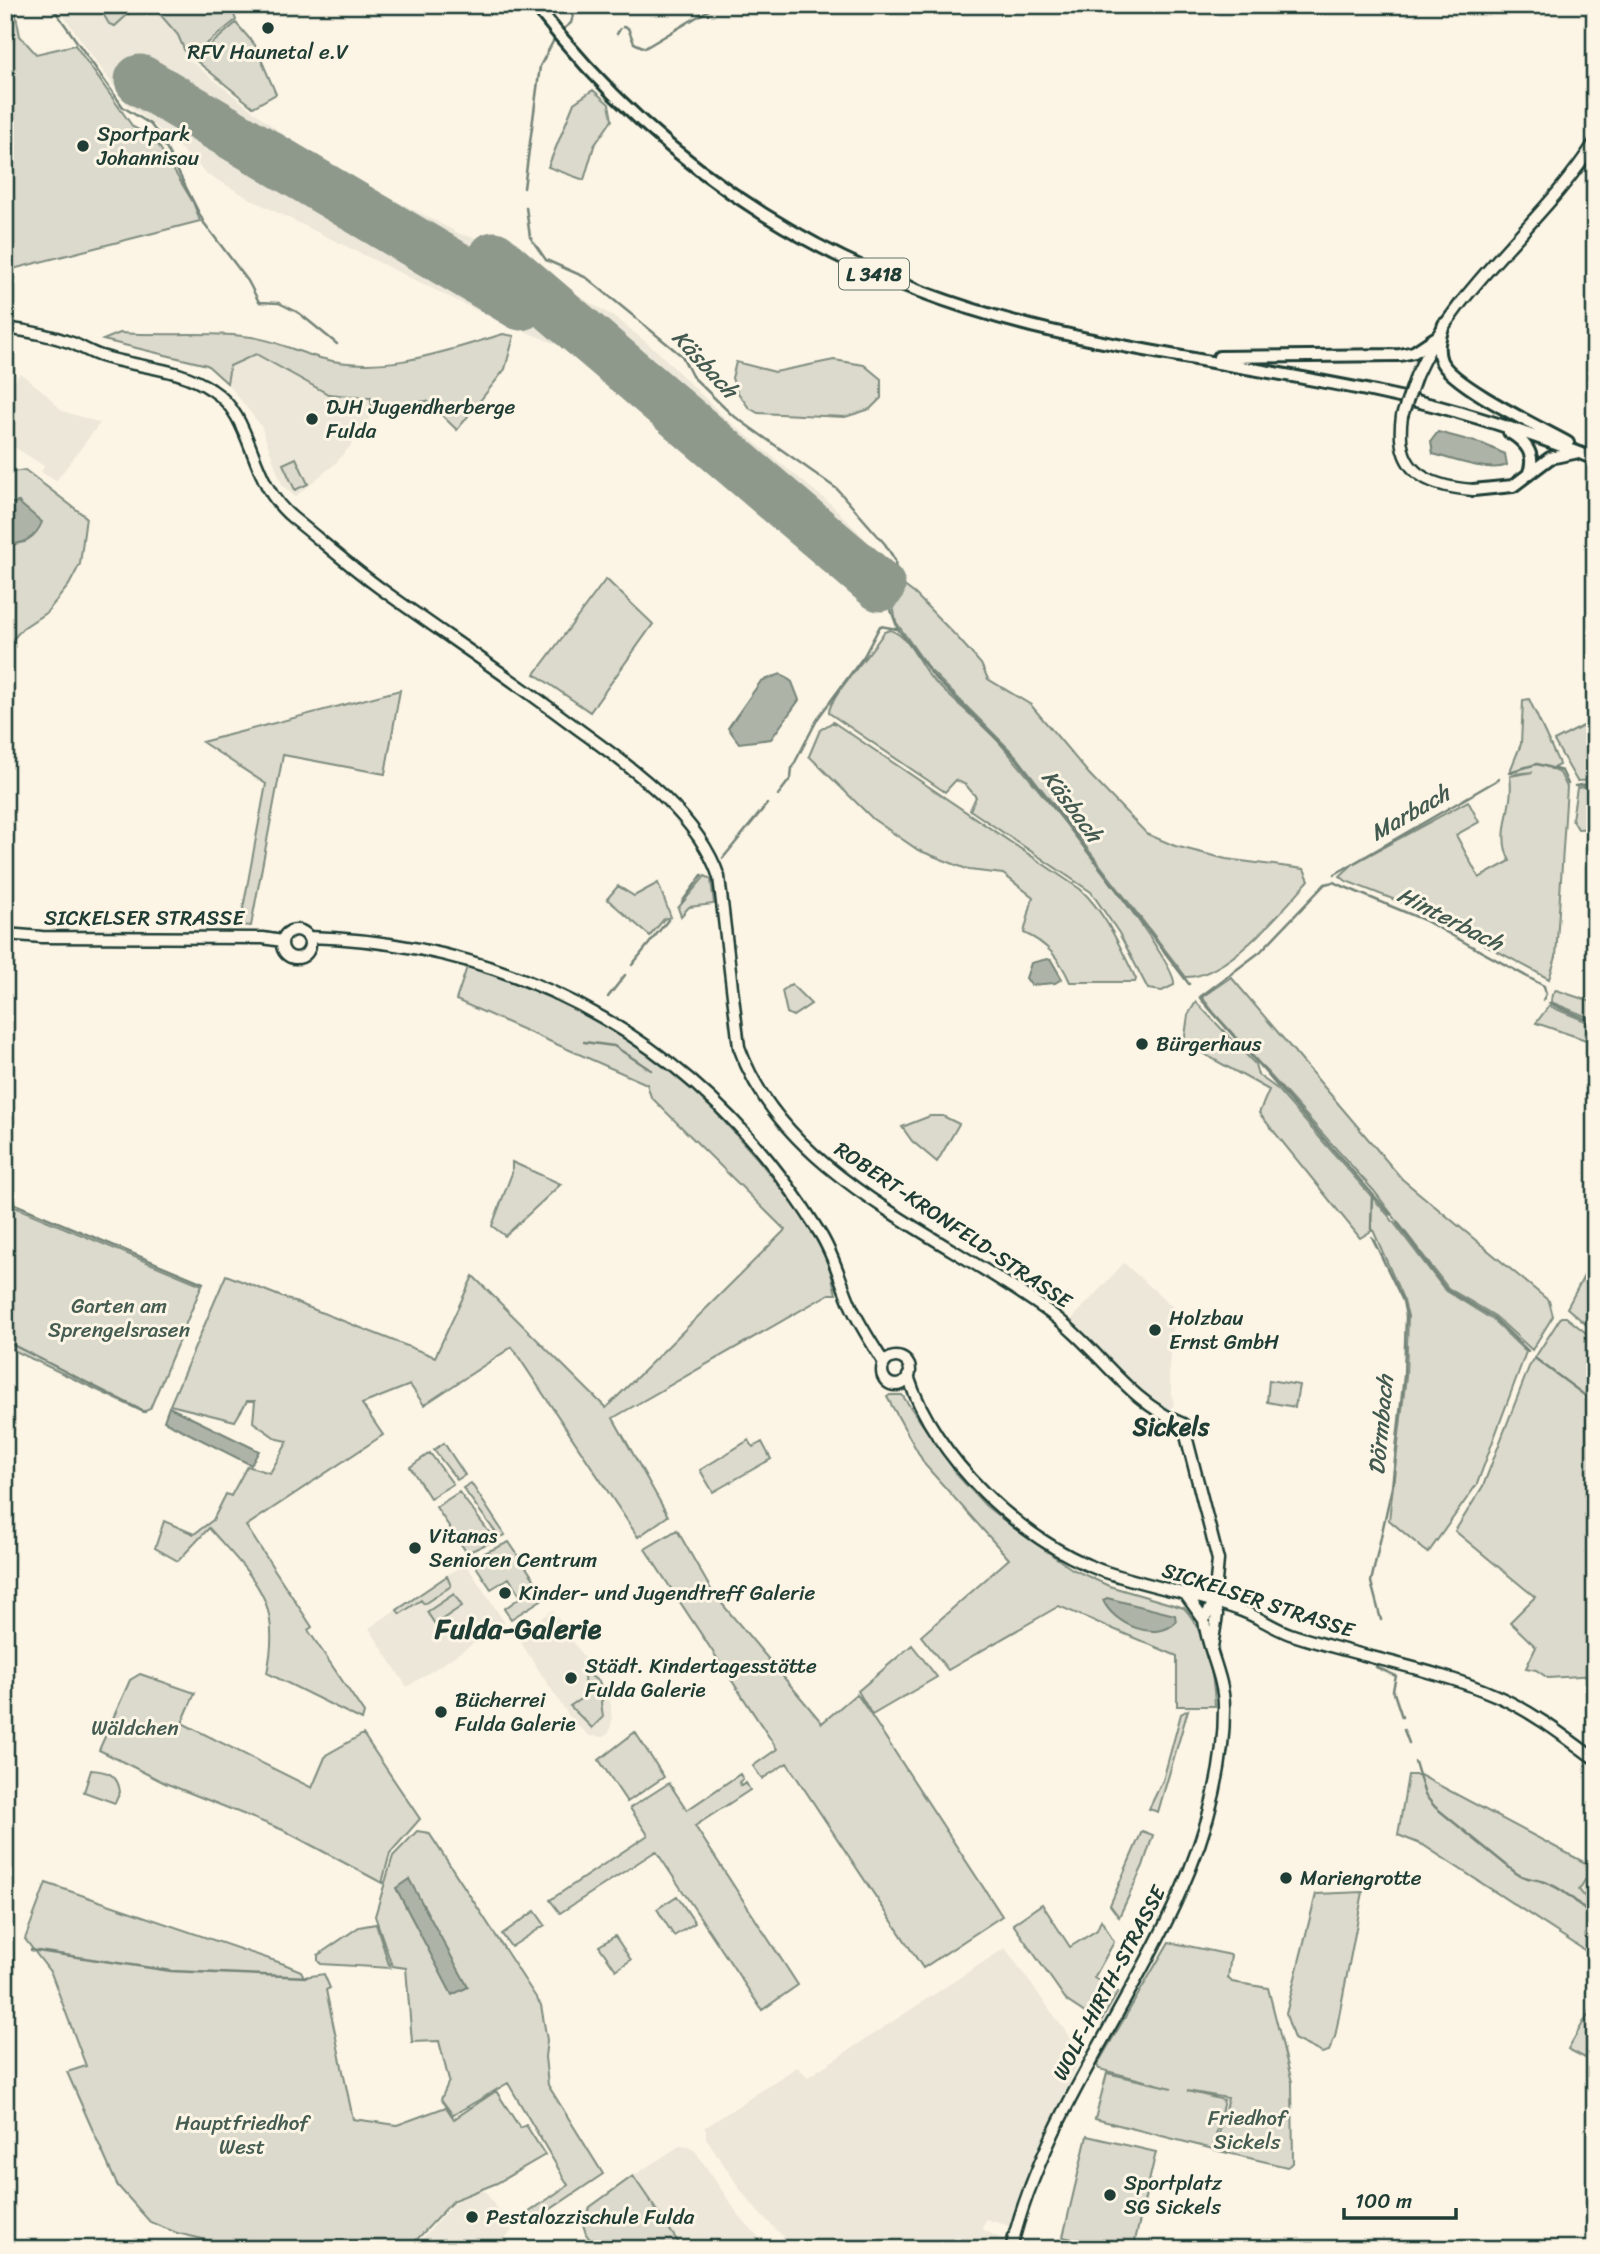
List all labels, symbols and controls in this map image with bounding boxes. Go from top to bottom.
marker: RFV Haunetal e.V [260,20,276,36]
place label: RFV Haunetal e.V [187,33,349,71]
place label: Sportpark Johannisau [96,115,200,177]
marker: Sportpark Johannisau [75,138,91,154]
road number: L 3418 [839,258,909,290]
water label: Käsbach [662,319,750,410]
place label: DJH Jugendherberge Fulda [326,388,516,450]
marker: DJH Jugendherberge Fulda [304,411,320,427]
water label: Käsbach [1031,760,1115,853]
water label: Marbach [1362,772,1460,853]
water label: Hinterbach [1390,875,1512,964]
street label: SICKELSER STRASSE [44,899,245,937]
place label: Bürgerhaus [1156,1025,1262,1063]
marker: Bürgerhaus [1134,1036,1150,1052]
street label: ROBERT-KRONFELD-STRASSE [826,1131,1081,1320]
park label: Garten am Sprengelsrasen [48,1287,190,1349]
place label: Holzbau Ernst GmbH [1169,1299,1279,1361]
marker: Holzbau Ernst GmbH [1147,1322,1163,1338]
water label: Dörmbach [1356,1372,1406,1477]
district label: Sickels [1132,1406,1210,1448]
place label: Vitanas Senioren Centrum [429,1517,597,1579]
marker: Vitanas Senioren Centrum [407,1540,423,1556]
street label: SICKELSER STRASSE [1157,1551,1360,1649]
place label: Kinder- und Jugendtreff Galerie [519,1574,816,1612]
marker: Kinder- und Jugendtreff Galerie [497,1585,513,1601]
district label: Fulda-Galerie [434,1604,602,1653]
place label: Städt. Kindertagesstätte Fulda Galerie [585,1647,817,1709]
marker: Städt. Kindertagesstätte Fulda Galerie [563,1670,579,1686]
place label: Bücherrei Fulda Galerie [455,1681,576,1743]
marker: Bücherrei Fulda Galerie [433,1704,449,1720]
park label: Wäldchen [91,1709,179,1747]
place label: Mariengrotte [1300,1859,1422,1897]
marker: Mariengrotte [1278,1870,1294,1886]
street label: WOLF-HIRTH-STRASSE [1042,1878,1177,2087]
park label: Friedhof Sickels [1208,2099,1289,2161]
park label: Hauptfriedhof West [175,2104,311,2166]
place label: Sportplatz SG Sickels [1124,2164,1223,2226]
scale bar [1344,2177,1456,2221]
text: 100 m [1355,2182,1412,2220]
marker: Sportplatz SG Sickels [1102,2187,1118,2203]
place label: Pestalozzischule Fulda [486,2198,695,2236]
marker: Pestalozzischule Fulda [464,2209,480,2225]

